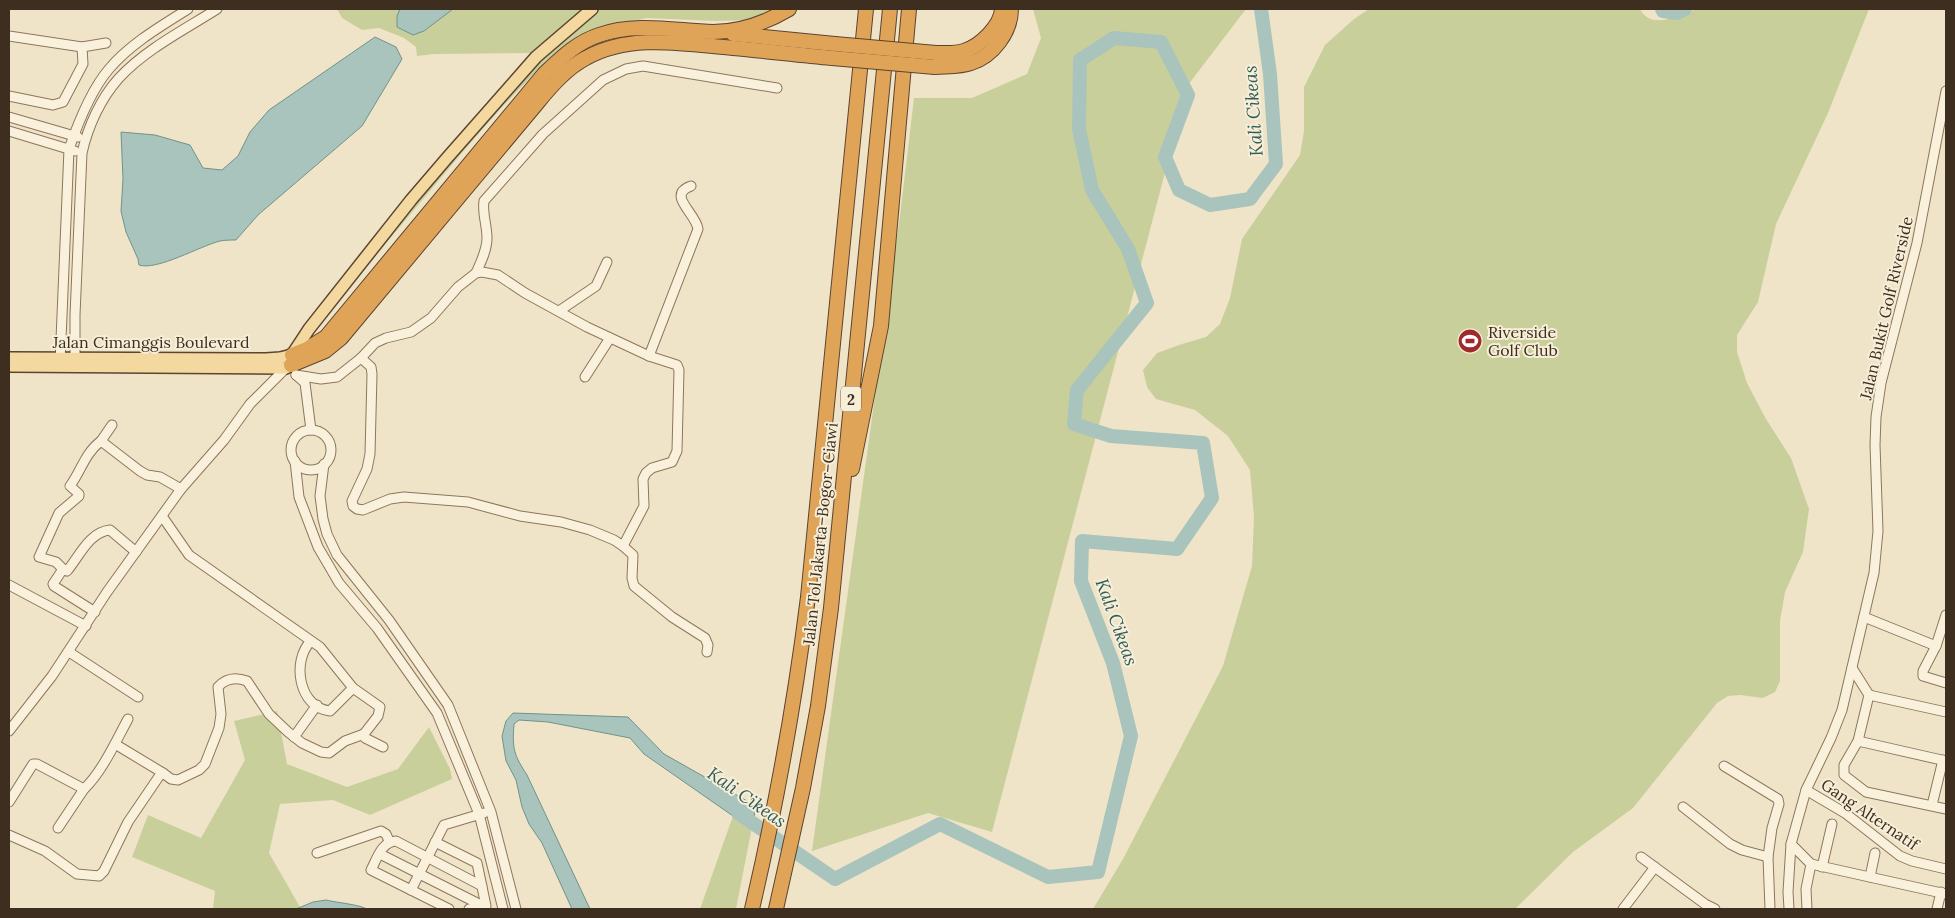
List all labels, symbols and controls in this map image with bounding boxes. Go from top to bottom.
water label: Kali Cikeas [1238,65,1268,157]
street label: Jalan Bukit Golf Riverside [1855,214,1917,403]
place label: Riverside Golf Club [1488,322,1558,360]
sports icon: Riverside Golf Club [1457,328,1483,354]
street label: Jalan Cimanggis Boulevard [51,332,250,352]
road number: 2 [841,386,861,412]
street label: Jalan Tol Jakarta–Bogor–Ciawi [798,422,842,647]
water label: Kali Cikeas [1091,575,1143,669]
water label: Kali Cikeas [703,761,791,833]
street label: Gang Alternatif [1817,774,1924,855]

